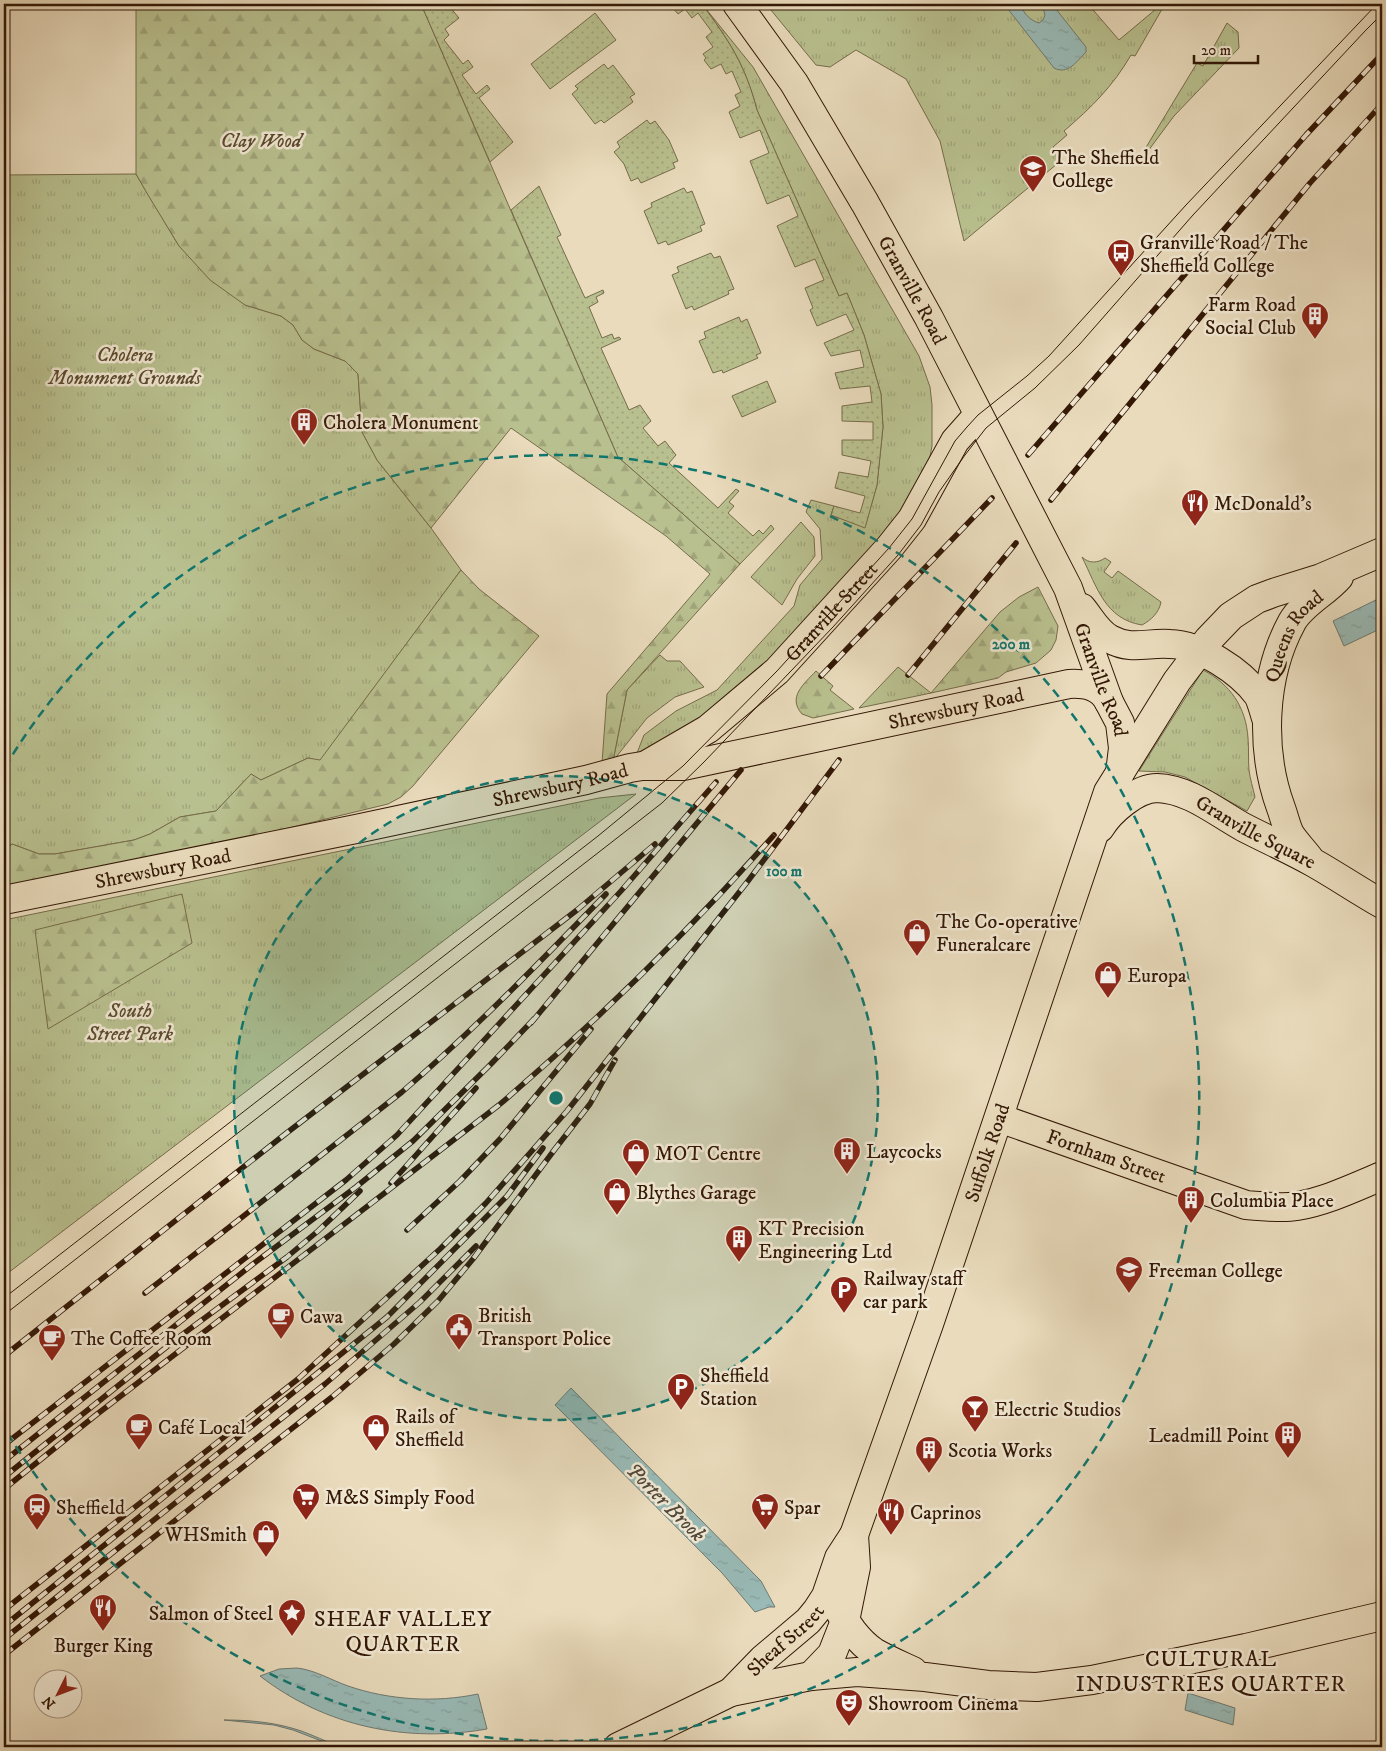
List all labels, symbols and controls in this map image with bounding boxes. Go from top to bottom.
scale bar [1194,32,1257,64]
text: 20 m [1201,41,1231,60]
park label: Clay Wood [221,129,305,154]
place label: The Sheffield College [1052,146,1159,194]
school or university icon: The Sheffield College [1018,154,1048,193]
place label: Granville Road / The Sheffield College [1140,231,1308,279]
street label: Granville Road [872,232,951,349]
bus stop icon: Granville Road / The Sheffield College [1106,238,1136,277]
place label: Farm Road Social Club [1205,293,1296,341]
building icon: Farm Road Social Club [1300,301,1330,340]
park label: Cholera Monument Grounds [47,343,202,391]
building icon: Cholera Monument [289,407,319,446]
place label: Cholera Monument [323,411,479,436]
restaurant icon: McDonald's [1180,488,1210,527]
place label: McDonald's [1214,492,1312,517]
street label: Granville Street [780,558,884,668]
street label: Queens Road [1260,585,1329,685]
street label: Granville Road [1068,620,1132,738]
text: 200 m [992,635,1031,654]
street label: Shrewsbury Road [886,683,1026,736]
street label: Shrewsbury Road [491,758,631,814]
street label: Granville Square [1191,790,1320,876]
street label: Shrewsbury Road [93,844,233,895]
text: 100 m [766,862,803,881]
place label: The Co-operative Funeralcare [936,910,1078,958]
shop icon: The Co-operative Funeralcare [902,918,932,957]
shop icon: Europa [1093,960,1123,999]
place label: Europa [1127,964,1187,989]
park label: South Street Park [86,999,174,1047]
centre of rings [547,1089,565,1107]
street label: Suffolk Road [960,1101,1016,1206]
street label: Fornham Street [1043,1125,1169,1190]
building icon: Laycocks [832,1136,862,1175]
shop icon: MOT Centre [621,1138,651,1177]
place label: Laycocks [866,1140,942,1165]
place label: MOT Centre [655,1142,761,1167]
shop icon: Blythes Garage [602,1177,632,1216]
place label: Blythes Garage [636,1181,756,1206]
building icon: Columbia Place [1176,1185,1206,1224]
place label: Columbia Place [1210,1189,1334,1214]
place label: KT Precision Engineering Ltd [758,1217,892,1265]
building icon: KT Precision Engineering Ltd [724,1224,754,1263]
school or university icon: Freeman College [1114,1255,1144,1294]
place label: Freeman College [1148,1259,1283,1284]
place label: Railway staff car park [863,1267,967,1315]
parking icon: Railway staff car park [829,1275,859,1314]
cafe icon: Cawa [266,1301,296,1340]
place label: British Transport Police [478,1304,611,1352]
place label: Cawa [300,1305,343,1330]
public building icon: British Transport Police [444,1312,474,1351]
cafe icon: The Coffee Room [37,1323,67,1362]
place label: The Coffee Room [71,1327,212,1352]
place label: Sheffield Station [700,1364,769,1412]
parking icon: Sheffield Station [666,1372,696,1411]
bar icon: Electric Studios [960,1394,990,1433]
place label: Electric Studios [994,1398,1121,1423]
place label: Rails of Sheffield [395,1405,464,1453]
cafe icon: Café Local [124,1412,154,1451]
shop icon: Rails of Sheffield [361,1413,391,1452]
place label: Café Local [158,1416,246,1441]
building icon: Leadmill Point [1273,1420,1303,1459]
place label: Leadmill Point [1148,1424,1269,1449]
building icon: Scotia Works [914,1435,944,1474]
place label: Scotia Works [948,1439,1052,1464]
water label: Porter Brook [620,1458,711,1548]
supermarket icon: M&S Simply Food [291,1482,321,1521]
place label: M&S Simply Food [325,1486,475,1511]
station icon: Sheffield [22,1492,52,1531]
supermarket icon: Spar [750,1492,780,1531]
place label: Sheffield [56,1496,125,1521]
place label: Spar [784,1496,821,1521]
restaurant icon: Caprinos [876,1497,906,1536]
place label: Caprinos [910,1501,981,1526]
shop icon: WHSmith [251,1519,281,1558]
place label: WHSmith [163,1523,248,1548]
restaurant icon: Burger King [88,1593,118,1632]
place icon: Salmon of Steel [277,1598,307,1637]
street label: Sheaf Street [742,1601,831,1682]
place label: Salmon of Steel [149,1602,273,1627]
district label: SHEAF VALLEY QUARTER [314,1606,492,1658]
place label: Burger King [54,1634,153,1659]
district label: CULTURAL INDUSTRIES QUARTER [1076,1646,1346,1698]
north arrow [32,1668,82,1718]
theatre icon: Showroom Cinema [834,1688,864,1727]
text: N [38,1691,60,1712]
place label: Showroom Cinema [868,1692,1019,1717]

